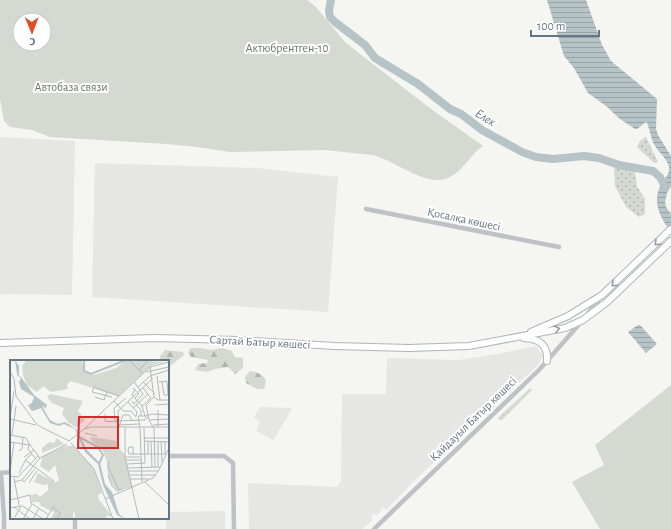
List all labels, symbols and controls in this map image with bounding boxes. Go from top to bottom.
north arrow [12,12,52,52]
scale bar [531,12,599,38]
text: 100 m [537,20,565,32]
text: С [29,36,35,47]
park label: Актюбрентген-10 [245,42,329,54]
park label: Автобаза связи [34,81,108,93]
water label: Елек [473,107,498,130]
street label: Қосалқа көшесі [426,205,502,233]
one-way arrow [654,238,662,246]
one-way arrow [611,279,619,286]
one-way arrow [554,326,560,334]
street label: Сартай Батыр көшесі [209,333,311,351]
inset map [10,360,169,519]
street label: Қайдауыл Батыр көшесі [427,375,519,464]

